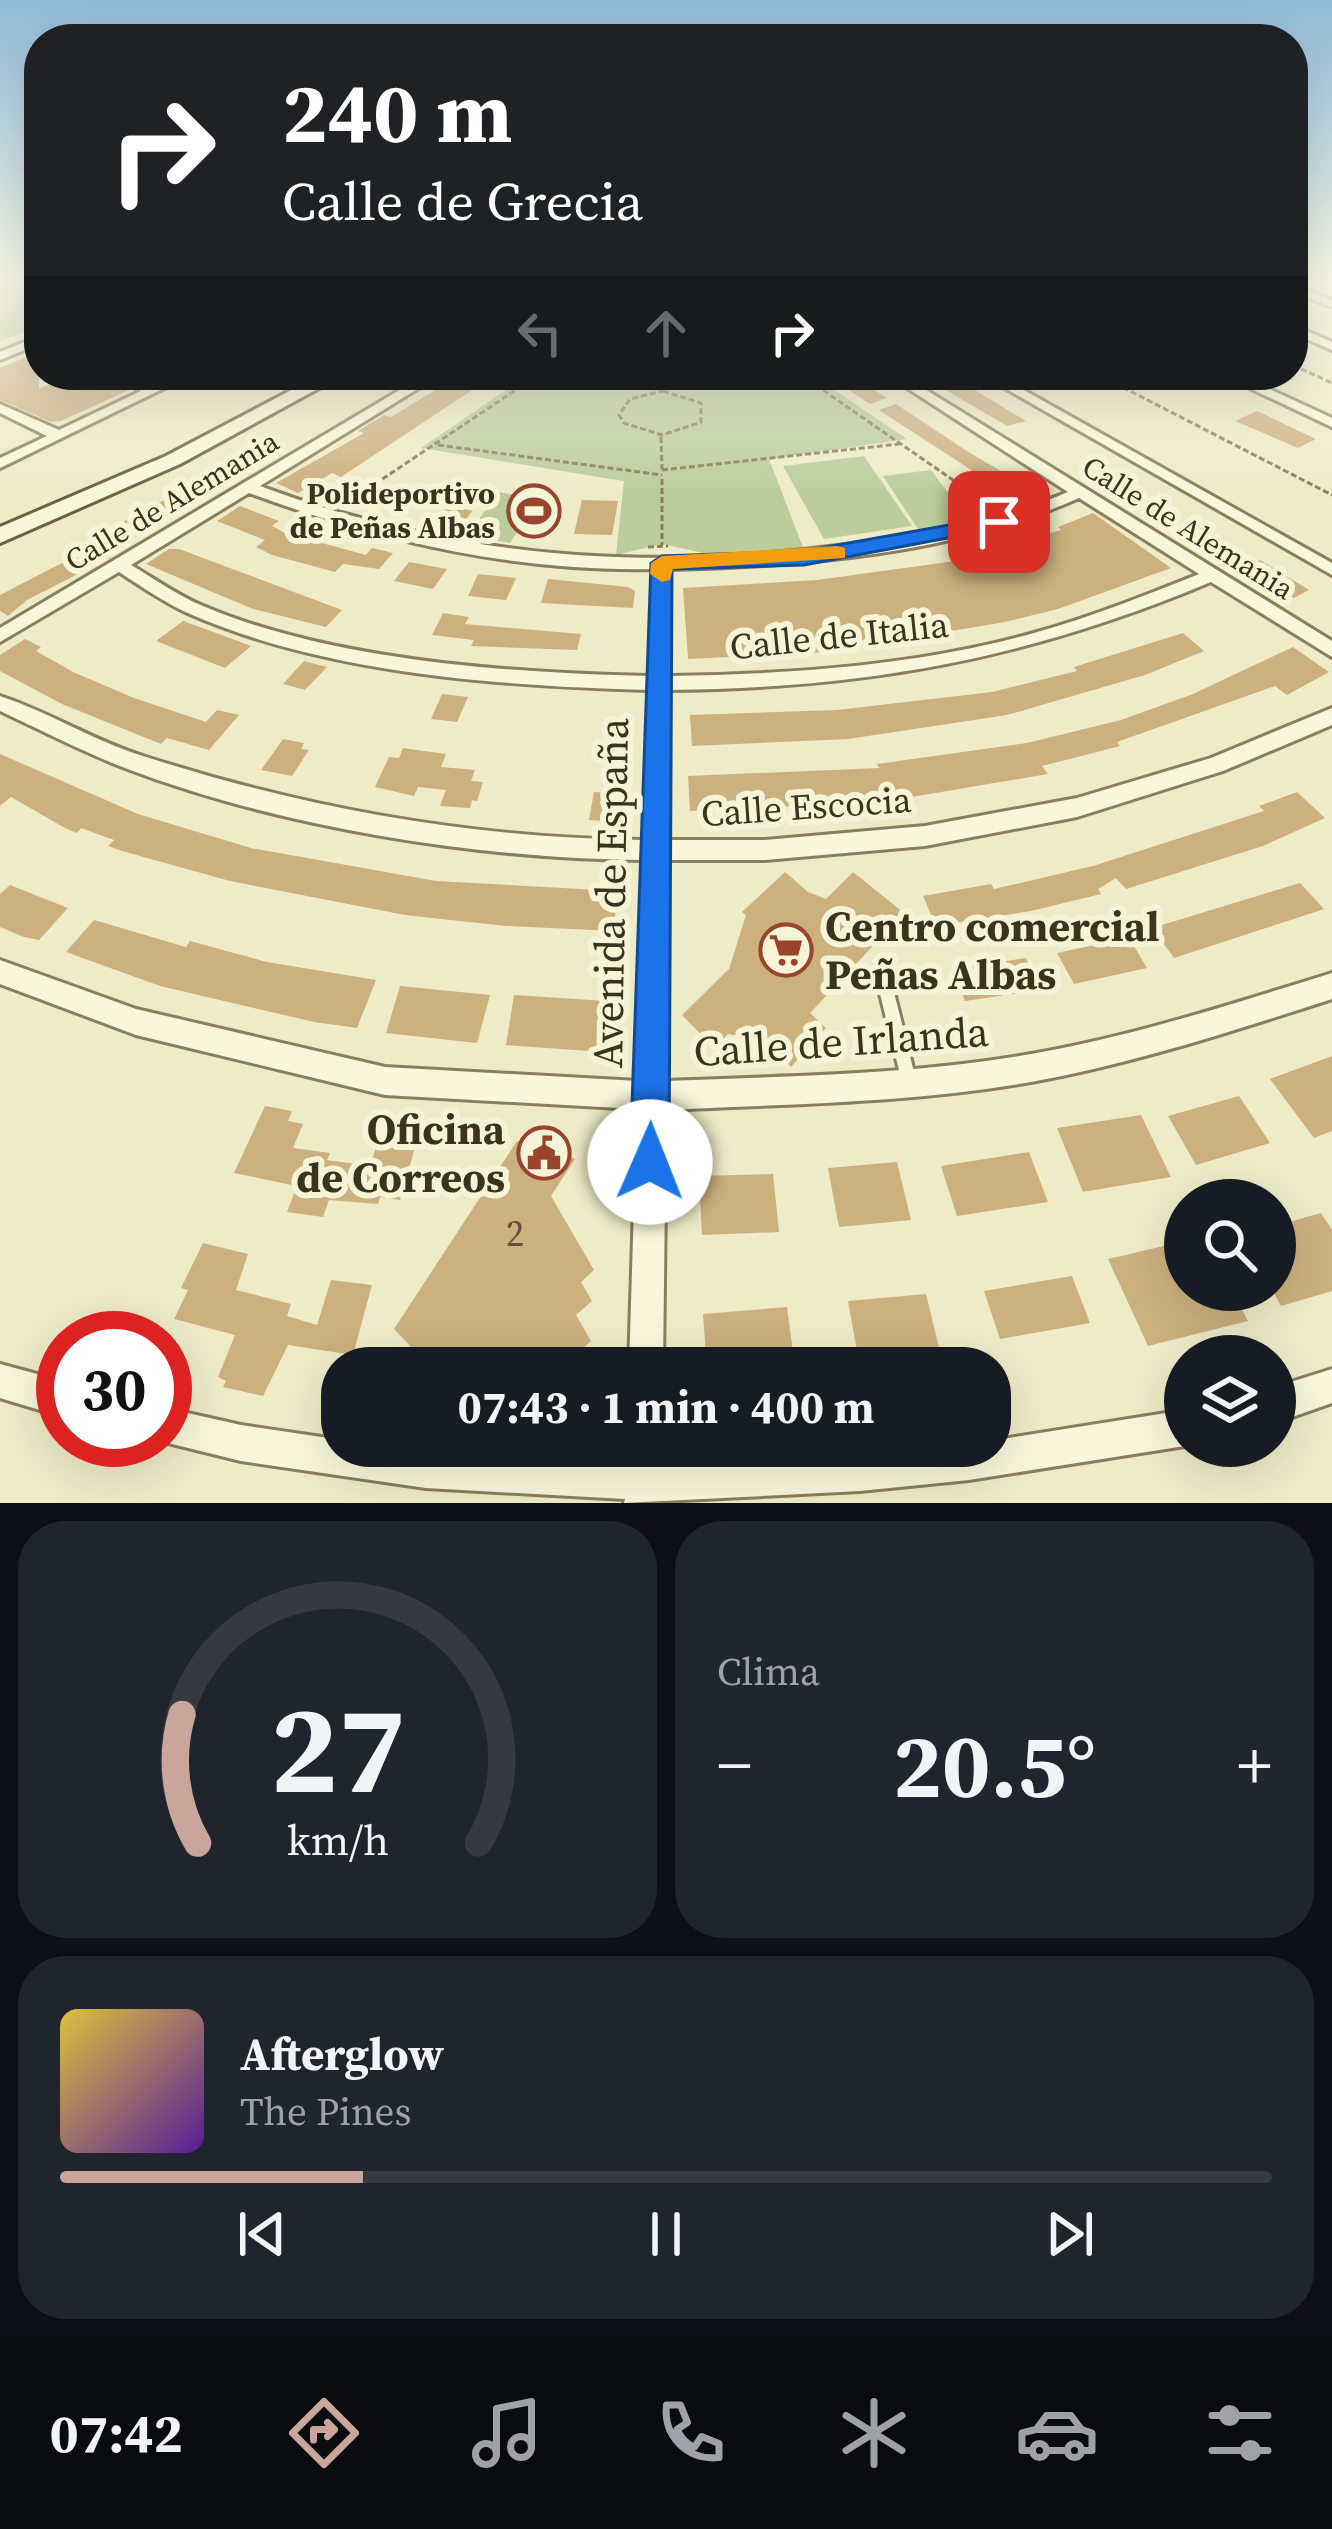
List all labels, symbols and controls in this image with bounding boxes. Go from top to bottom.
text: 240 m [282,55,513,170]
icon: right [84,72,240,228]
text: Calle de Grecia [282,164,643,238]
icon: left [507,300,573,366]
icon: ahead [633,300,699,366]
icon: right [759,300,825,366]
street label: Calle de Alemania [57,420,287,581]
street label: Calle de Alemania [1075,446,1303,610]
pin [948,471,1050,573]
place label: Polideportivo de Peñas Albas [290,473,495,548]
sports icon: Polideportivo de Peñas Albas [506,483,562,539]
icon: arrive [966,489,1032,555]
street label: Calle de Italia [727,600,951,671]
street label: Avenida de España [578,717,642,1069]
street label: Calle Escocia [699,775,913,838]
place label: Centro comercial Peñas Albas [825,897,1160,1003]
supermarket icon: Centro comercial Peñas Albas [758,922,814,978]
street label: Calle de Irlanda [692,1002,991,1080]
position arrow [587,1099,713,1225]
place label: Oficina de Correos [296,1100,506,1206]
public building icon: Oficina de Correos [516,1125,572,1181]
map controls [1164,1179,1296,1467]
button: search [1164,1179,1296,1311]
house number: 2 [506,1209,524,1258]
speed limit sign: 30 [36,1311,192,1467]
button: layers [1164,1335,1296,1467]
text: 07:43 · 1 min · 400 m [458,1376,874,1438]
text: Clima [717,1645,820,1698]
text: 27 [270,1663,405,1834]
text: 20.5° [893,1704,1096,1827]
text: − [717,1720,752,1810]
text: + [1237,1720,1272,1810]
text: km/h [286,1810,389,1868]
text: Afterglow [240,2023,444,2085]
text: The Pines [240,2085,411,2138]
icon: previous [229,2201,295,2267]
icon: pause [633,2201,699,2267]
icon: next [1037,2201,1103,2267]
icon: directions [282,2391,366,2475]
icon: music [465,2391,549,2475]
icon: phone [649,2391,733,2475]
icon: climate [832,2391,916,2475]
icon: car [1015,2391,1099,2475]
icon: filters [1198,2391,1282,2475]
text: 07:42 [50,2396,183,2470]

